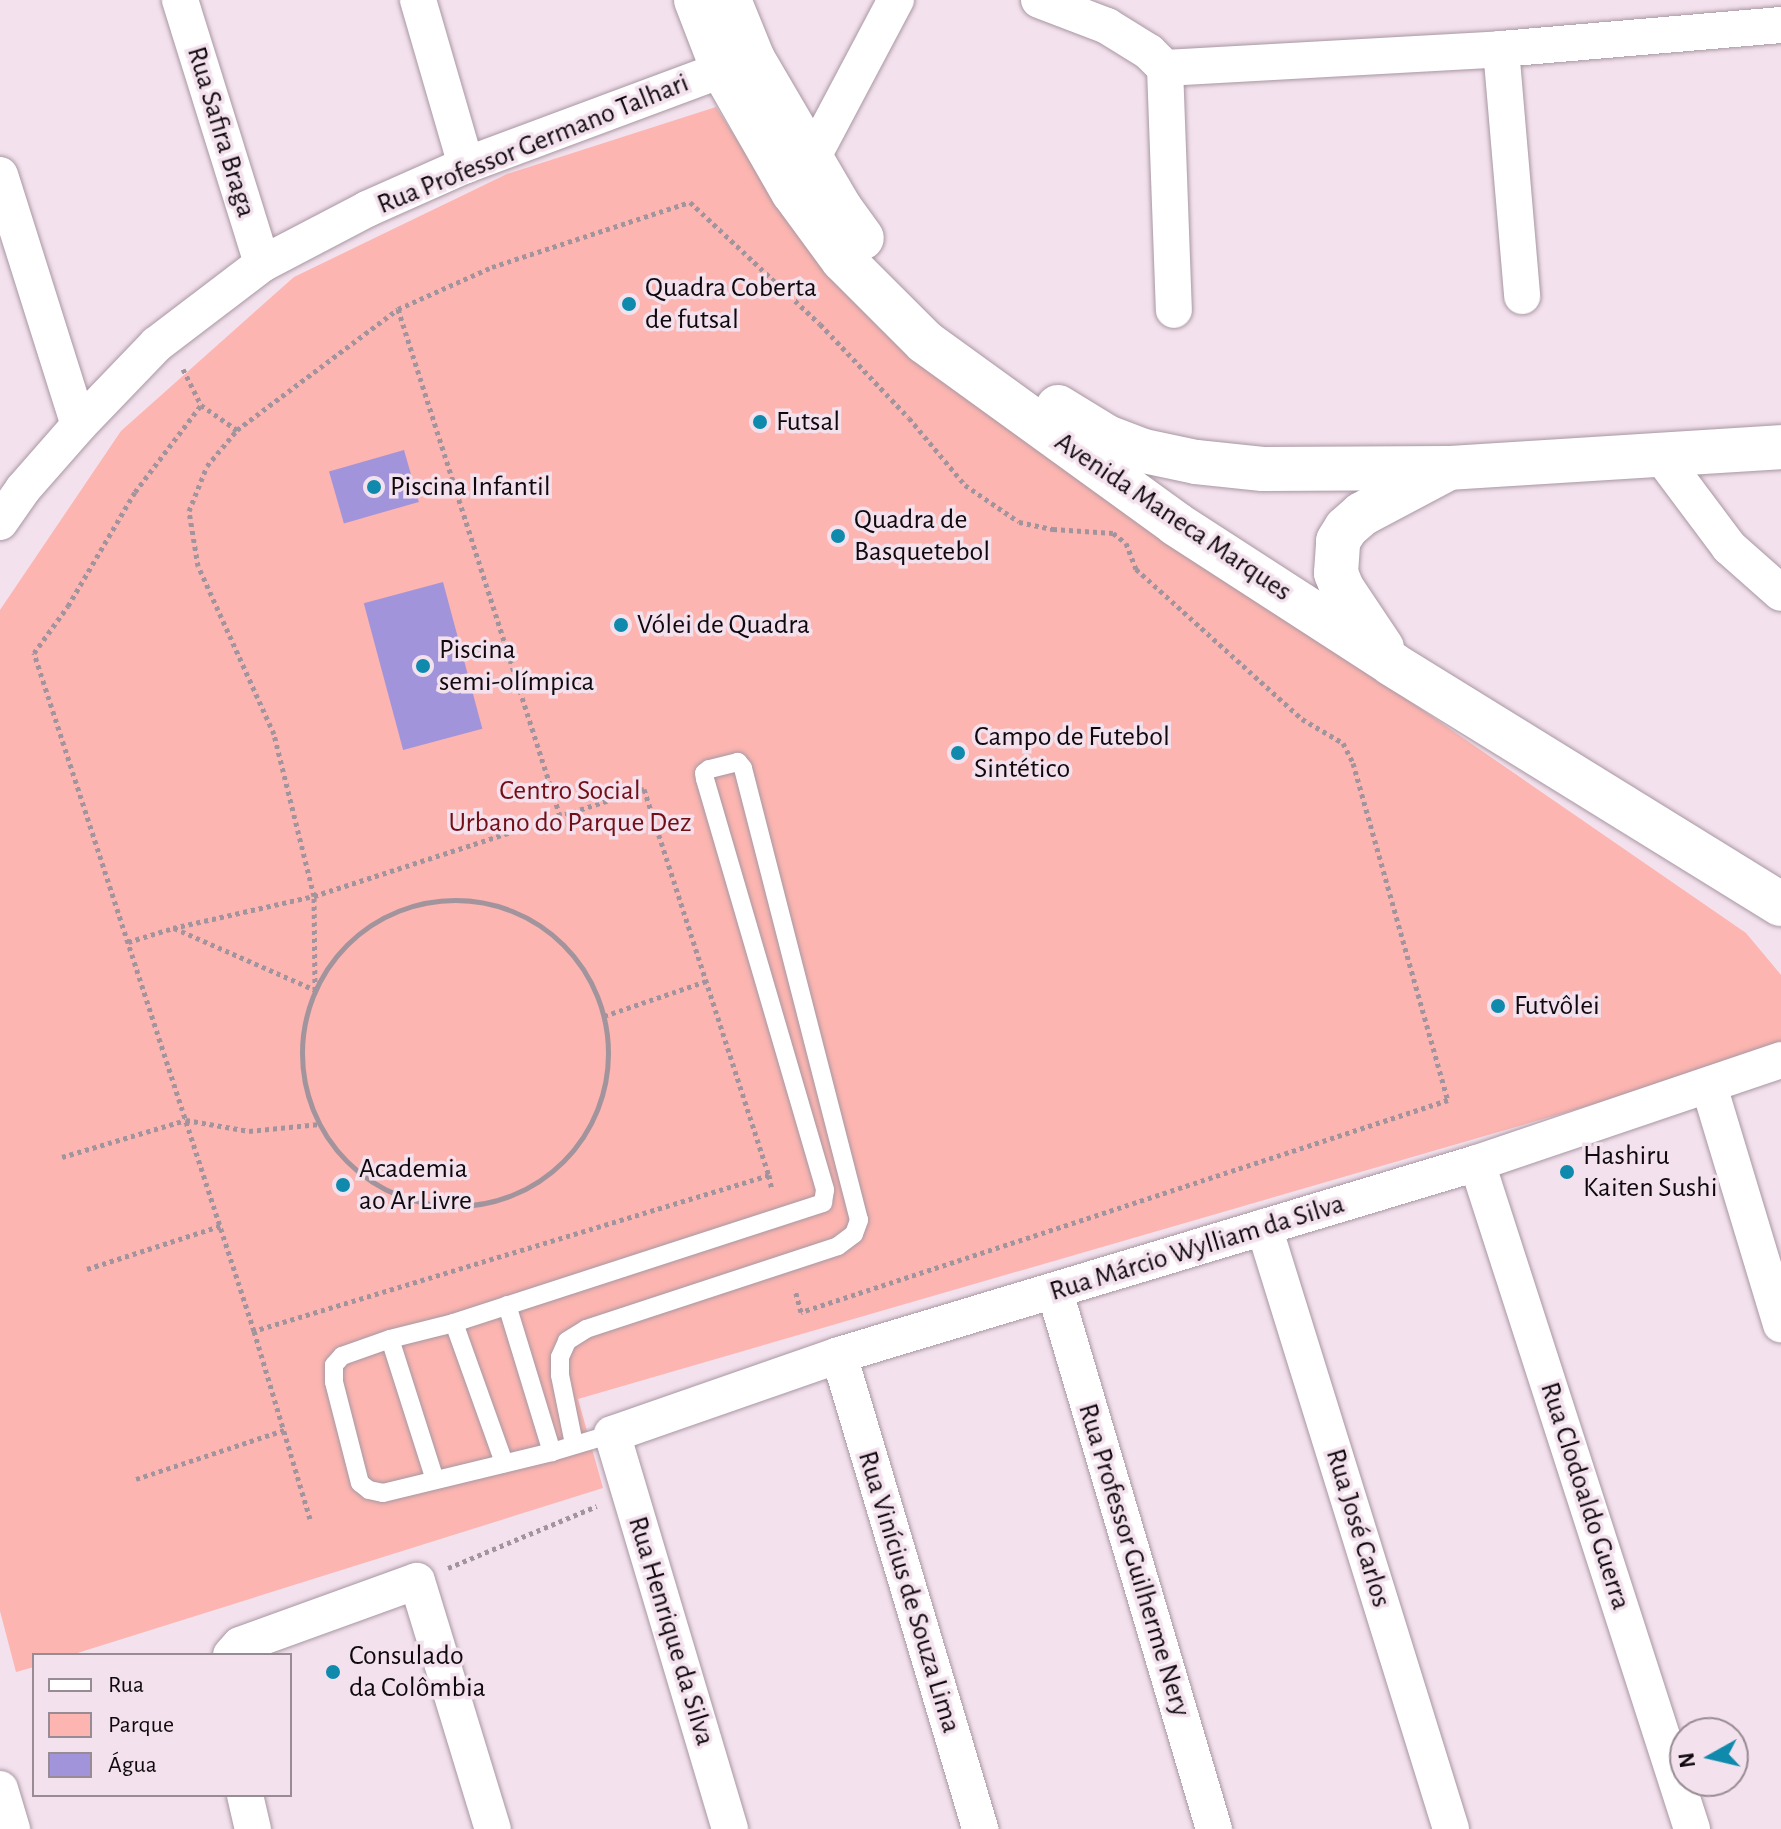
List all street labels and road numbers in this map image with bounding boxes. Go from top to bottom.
street label: Rua Safira Braga [179,43,263,221]
street label: Rua Professor Germano Talhari [372,66,694,222]
street label: Avenida Maneca Marques [1048,425,1298,609]
street label: Rua Márcio Wylliam da Silva [1046,1187,1348,1309]
street label: Rua Clodoaldo Guerra [1532,1378,1638,1614]
street label: Rua Professor Guilherme Nery [1070,1400,1198,1720]
street label: Rua José Carlos [1318,1445,1398,1611]
street label: Rua Vinícius de Souza Lima [850,1447,968,1737]
street label: Rua Henrique da Silva [620,1512,722,1750]

